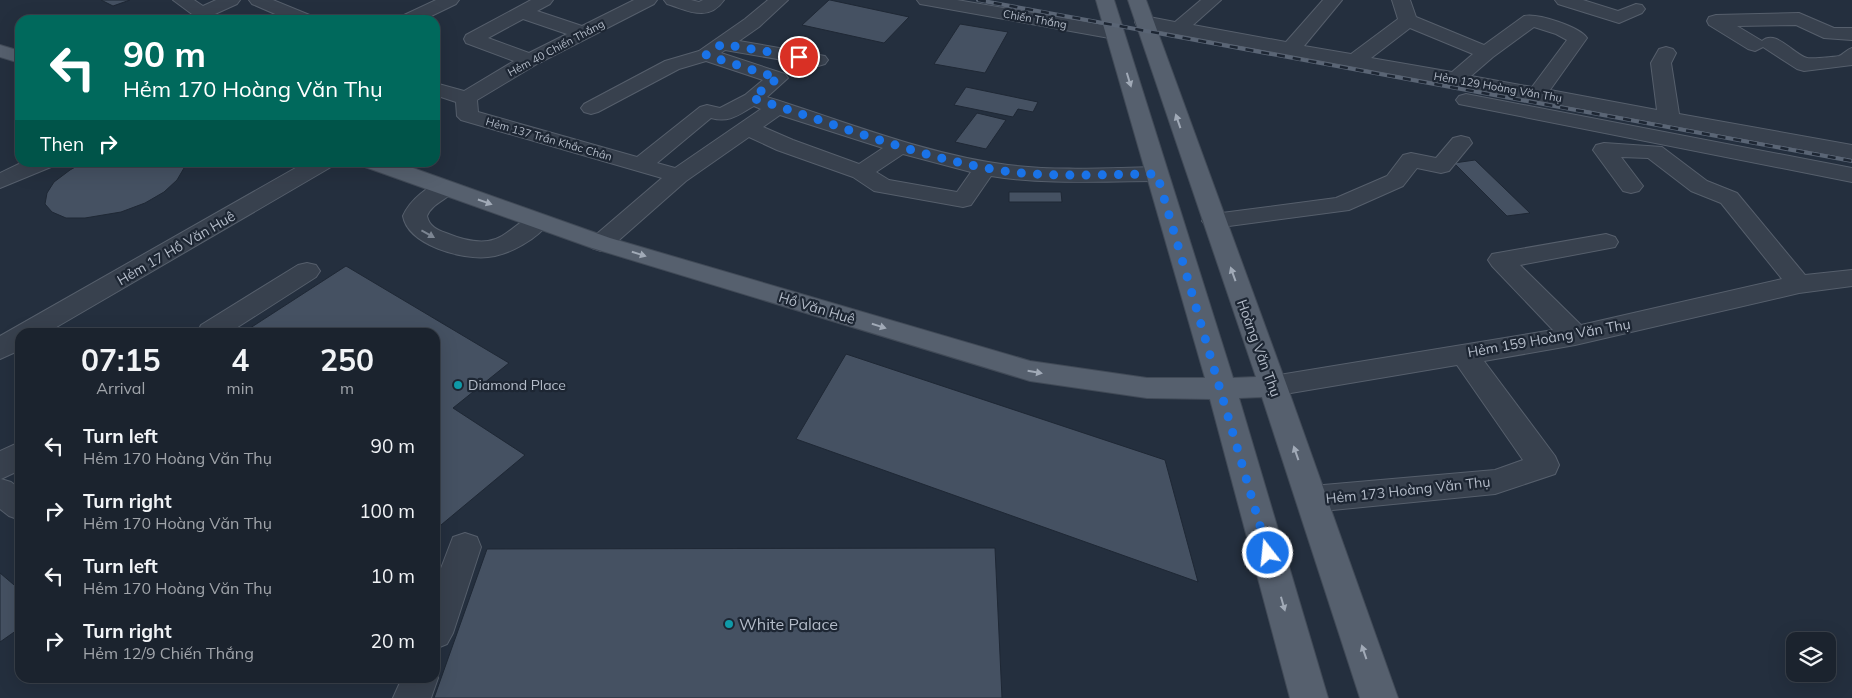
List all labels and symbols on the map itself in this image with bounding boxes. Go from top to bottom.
street label: Chiến Thắng [1002,6,1068,32]
street label: Hẻm 40 Chiến Thắng [505,17,607,79]
pin [778,36,820,78]
street label: Hẻm 129 Hoàng Văn Thụ [1433,69,1563,105]
one-way arrow [1125,72,1133,87]
street label: Hẻm 137 Trần Khắc Chân [484,114,614,164]
one-way arrow [1174,114,1182,129]
one-way arrow [478,199,493,206]
street label: Hẻm 17 Hồ Văn Huê [114,207,238,289]
one-way arrow [421,230,436,238]
one-way arrow [632,251,647,259]
one-way arrow [1229,267,1236,282]
street label: Hồ Văn Huê [777,288,857,328]
street label: Hoàng Văn Thụ [1233,297,1285,399]
street label: Hẻm 159 Hoàng Văn Thụ [1466,315,1632,361]
one-way arrow [871,323,886,331]
one-way arrow [1027,368,1043,376]
place label: Diamond Place [468,376,566,394]
marker: Diamond Place [452,379,464,391]
one-way arrow [1292,445,1299,460]
street label: Hẻm 173 Hoàng Văn Thụ [1325,472,1491,508]
position arrow [1241,526,1293,578]
one-way arrow [1279,597,1287,612]
place label: White Palace [739,614,838,634]
marker: White Palace [723,618,735,630]
one-way arrow [1359,644,1367,659]

